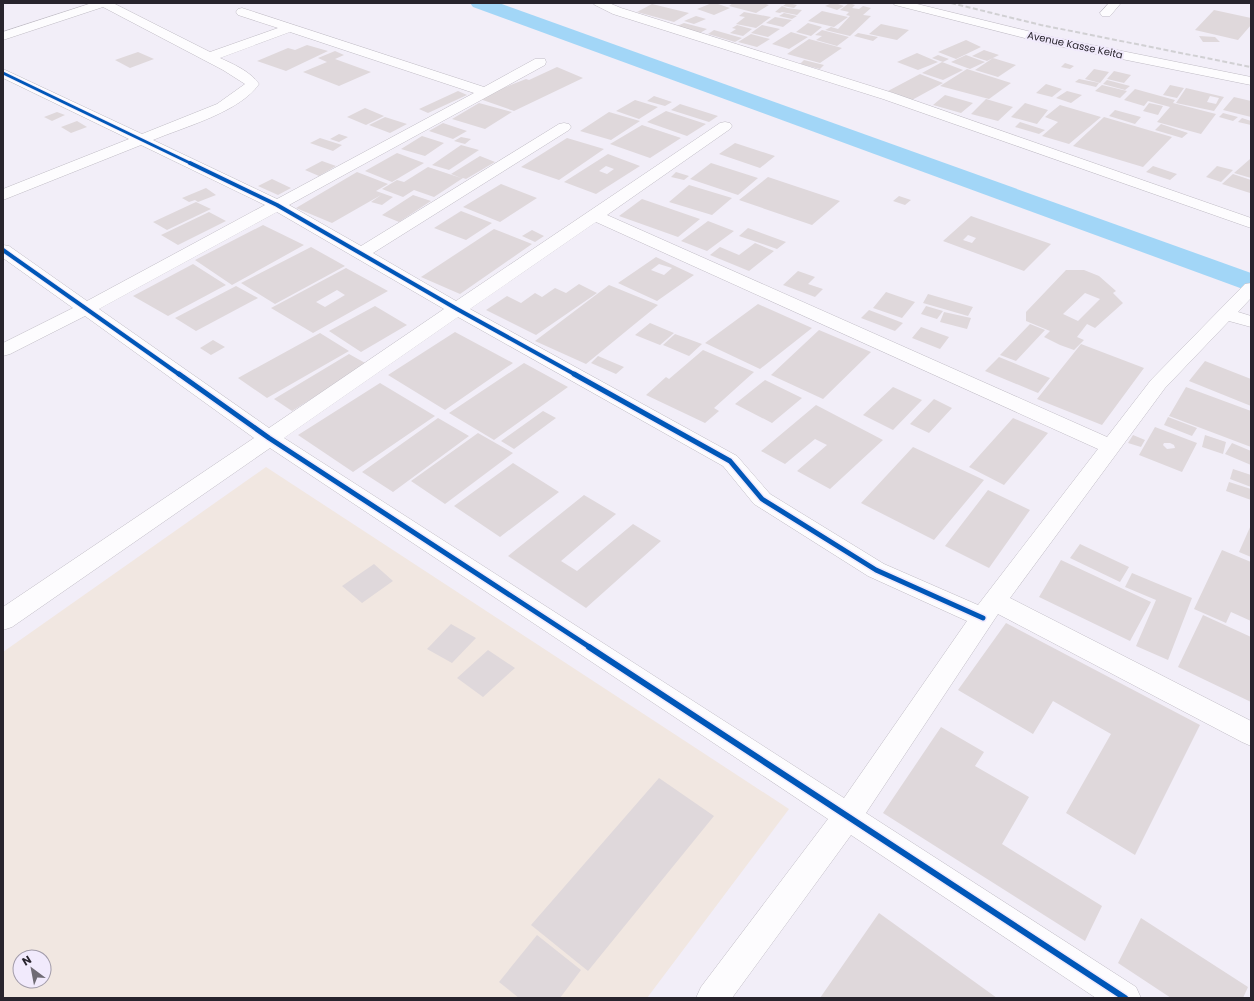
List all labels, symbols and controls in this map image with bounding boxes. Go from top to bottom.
street label: Avenue Kasse Keita [1026,28,1124,62]
north arrow [12,949,52,989]
text: N [19,952,34,969]

